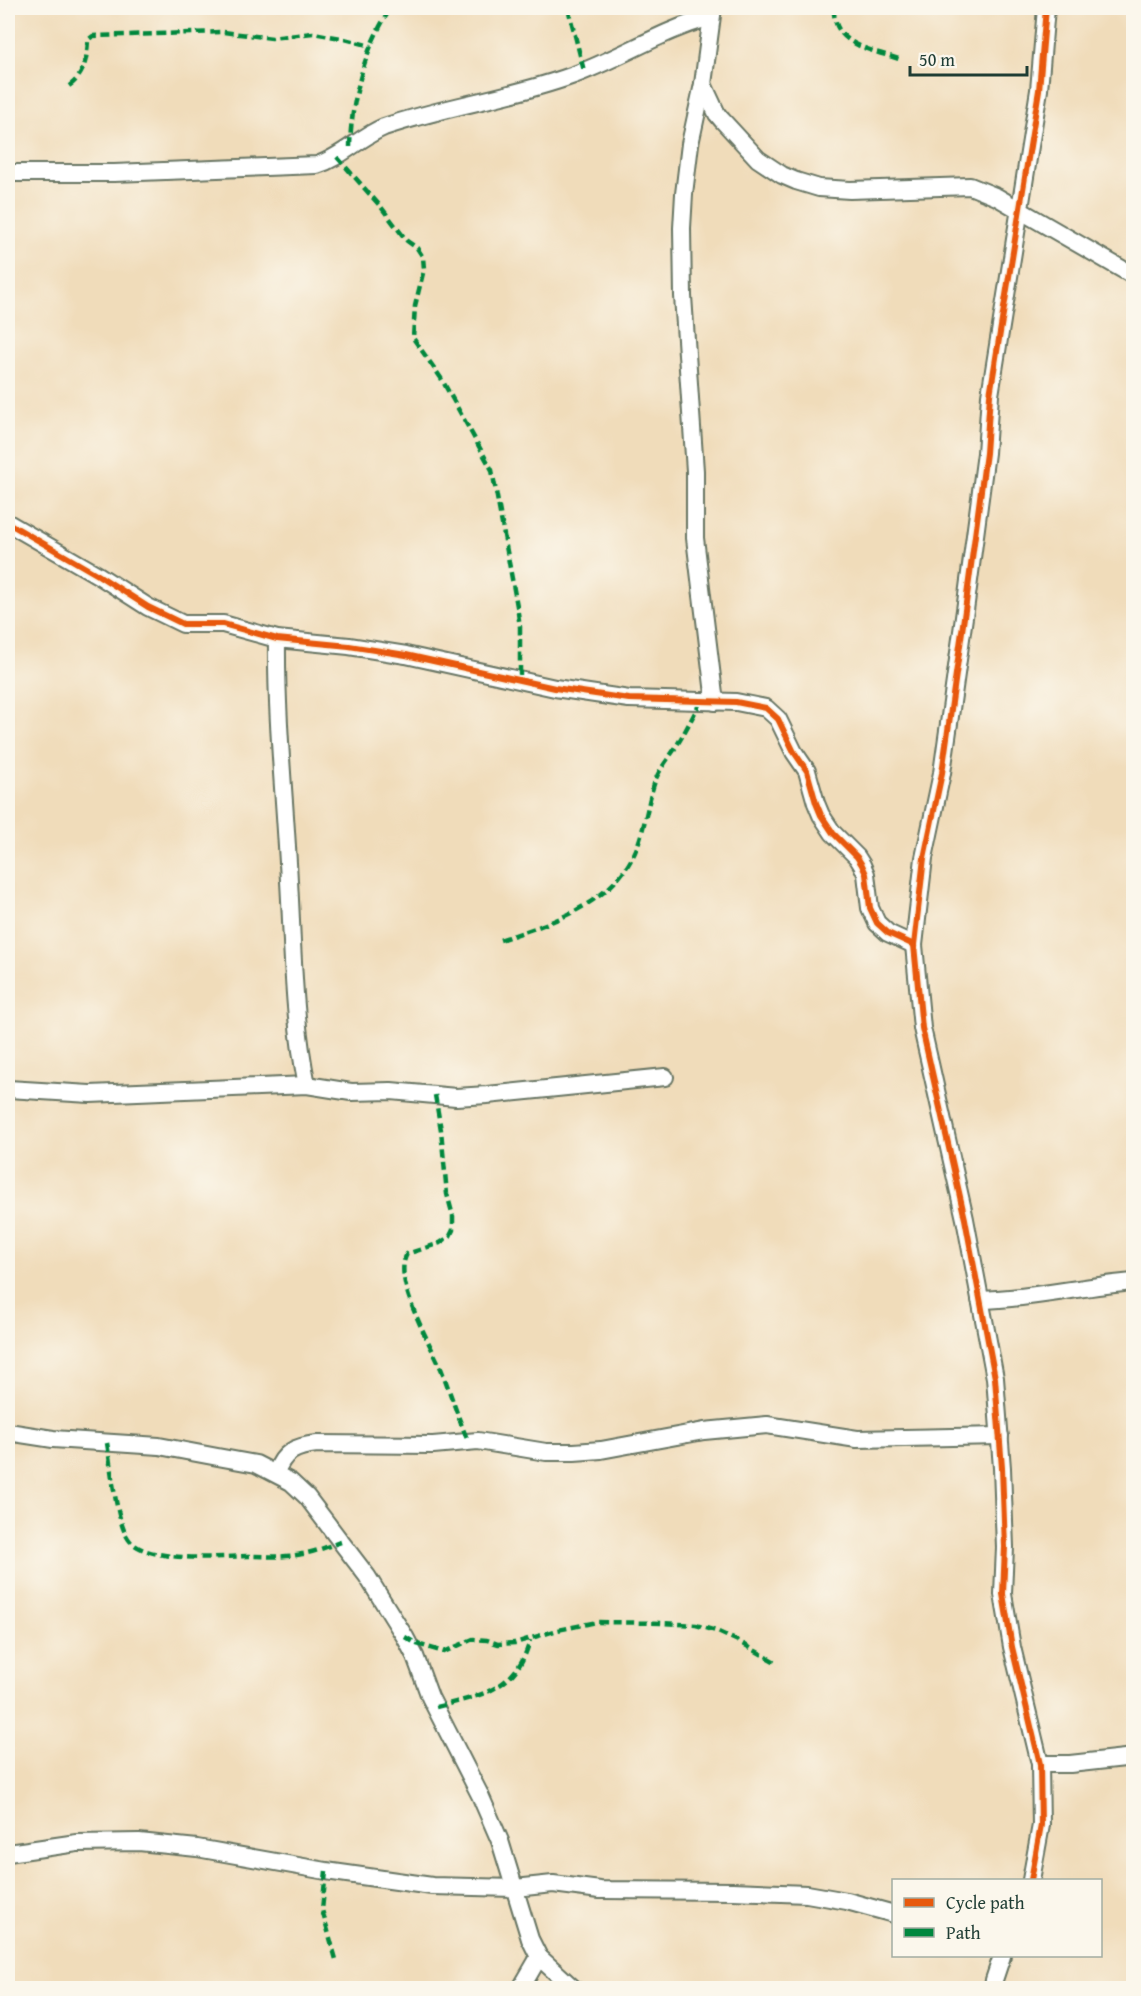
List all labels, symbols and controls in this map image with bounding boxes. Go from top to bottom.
scale bar [910,39,1027,77]
text: 50 m [919,46,955,73]
legend [892,1879,1102,1957]
text: Cycle path [946,1889,1025,1916]
text: Path [946,1919,981,1946]

